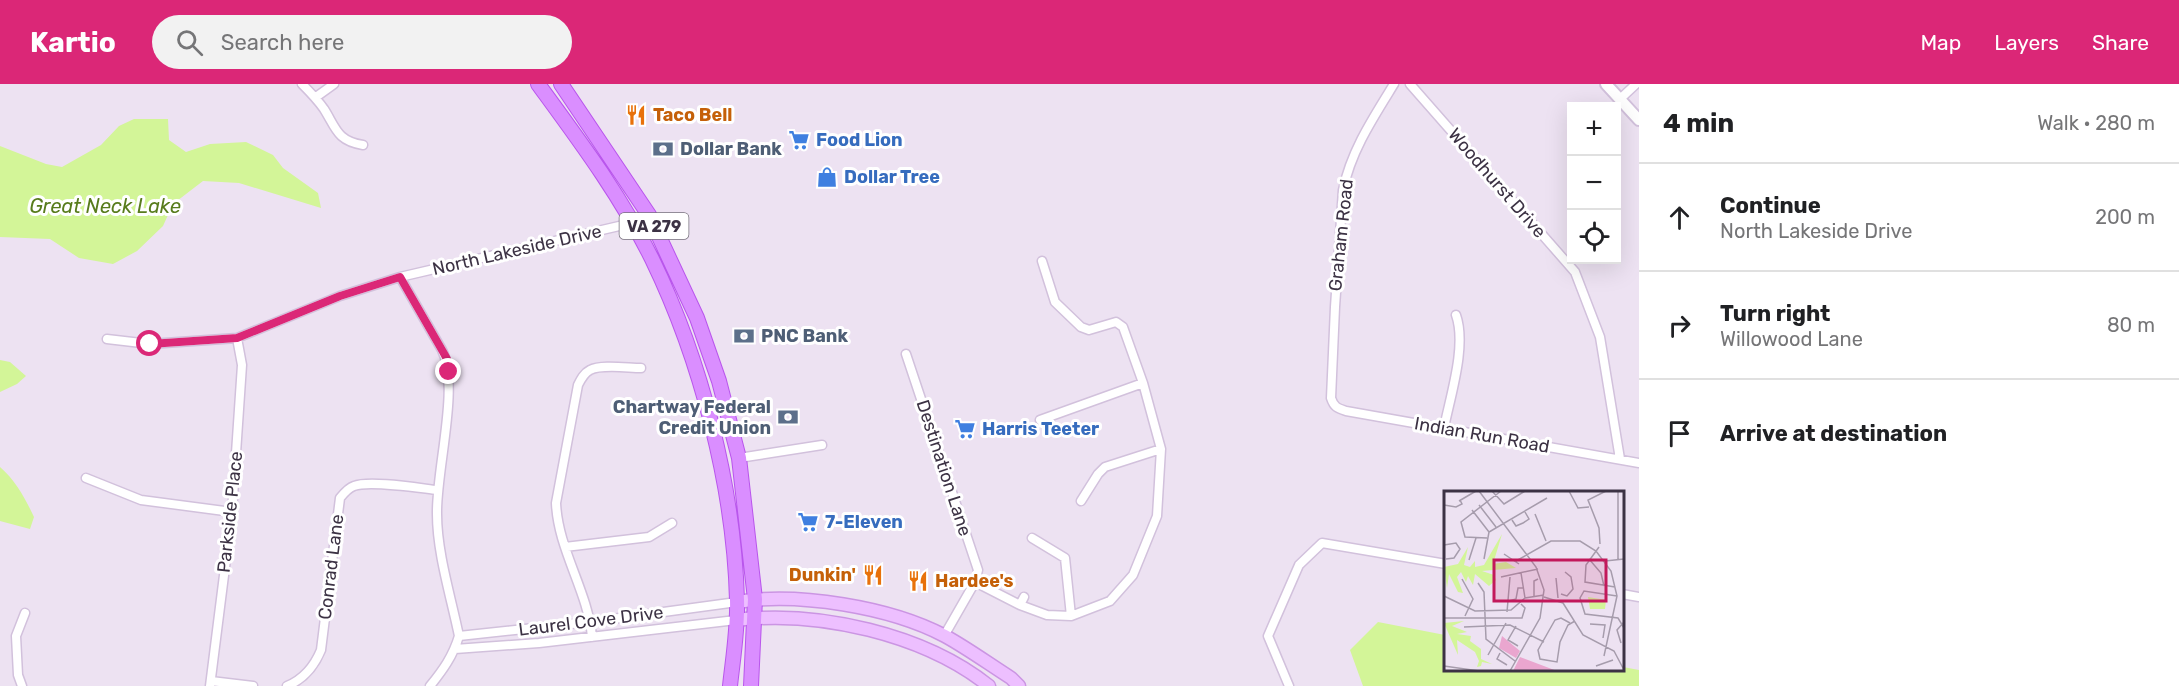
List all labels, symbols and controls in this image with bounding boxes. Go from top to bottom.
search box [152,15,572,69]
text: Kartio [30,26,116,59]
icon: search [173,26,206,59]
text: Search here [221,29,344,56]
text: Map [1920,30,1961,55]
text: Layers [1994,30,2059,55]
text: Share [2092,30,2149,55]
map controls [1567,102,1621,264]
button: + [1567,102,1621,156]
restaurant icon: Taco Bell [624,103,648,127]
place label: Taco Bell [653,104,732,126]
text: 4 min [1663,108,1734,139]
text: Walk · 280 m [2037,111,2155,135]
street label: Woodhurst Drive [1443,124,1551,242]
supermarket icon: Food Lion [787,128,811,152]
place label: Food Lion [816,129,903,151]
bank icon: Dollar Bank [651,137,675,161]
place label: Dollar Bank [680,138,782,160]
button: − [1567,156,1621,210]
shop icon: Dollar Tree [815,165,839,189]
place label: Dollar Tree [844,166,940,188]
street label: Graham Road [1324,178,1358,292]
text: Continue [1720,192,1821,219]
water label: Great Neck Lake [29,194,181,218]
icon: ahead [1663,201,1696,234]
text: 200 m [2095,205,2155,229]
button: locate [1567,210,1621,264]
road number: VA 279 [620,213,688,239]
text: North Lakeside Drive [1720,219,1912,243]
street label: North Lakeside Drive [430,220,604,280]
text: Turn right [1720,300,1830,327]
icon: right [1663,309,1696,342]
text: 80 m [2107,313,2155,337]
bank icon: PNC Bank [732,324,756,348]
place label: PNC Bank [761,325,848,347]
text: Willowood Lane [1720,327,1863,351]
route start [136,330,162,356]
route end [435,358,461,384]
place label: Chartway Federal Credit Union [613,396,771,439]
street label: Destination Lane [912,397,976,539]
bank icon: Chartway Federal Credit Union [776,405,800,429]
street label: Indian Run Road [1413,412,1551,458]
supermarket icon: Harris Teeter [953,417,977,441]
icon: arrive [1663,417,1696,450]
place label: Harris Teeter [982,418,1099,440]
text: Arrive at destination [1720,420,1947,447]
street label: Parkside Place [213,450,247,574]
inset map [1444,491,1624,671]
supermarket icon: 7-Eleven [796,510,820,534]
place label: 7-Eleven [825,511,903,533]
street label: Conrad Lane [314,513,348,621]
restaurant icon: Dunkin' [861,563,885,587]
place label: Dunkin' [789,564,856,586]
restaurant icon: Hardee's [906,569,930,593]
place label: Hardee's [935,570,1013,592]
street label: Laurel Cove Drive [517,601,665,641]

